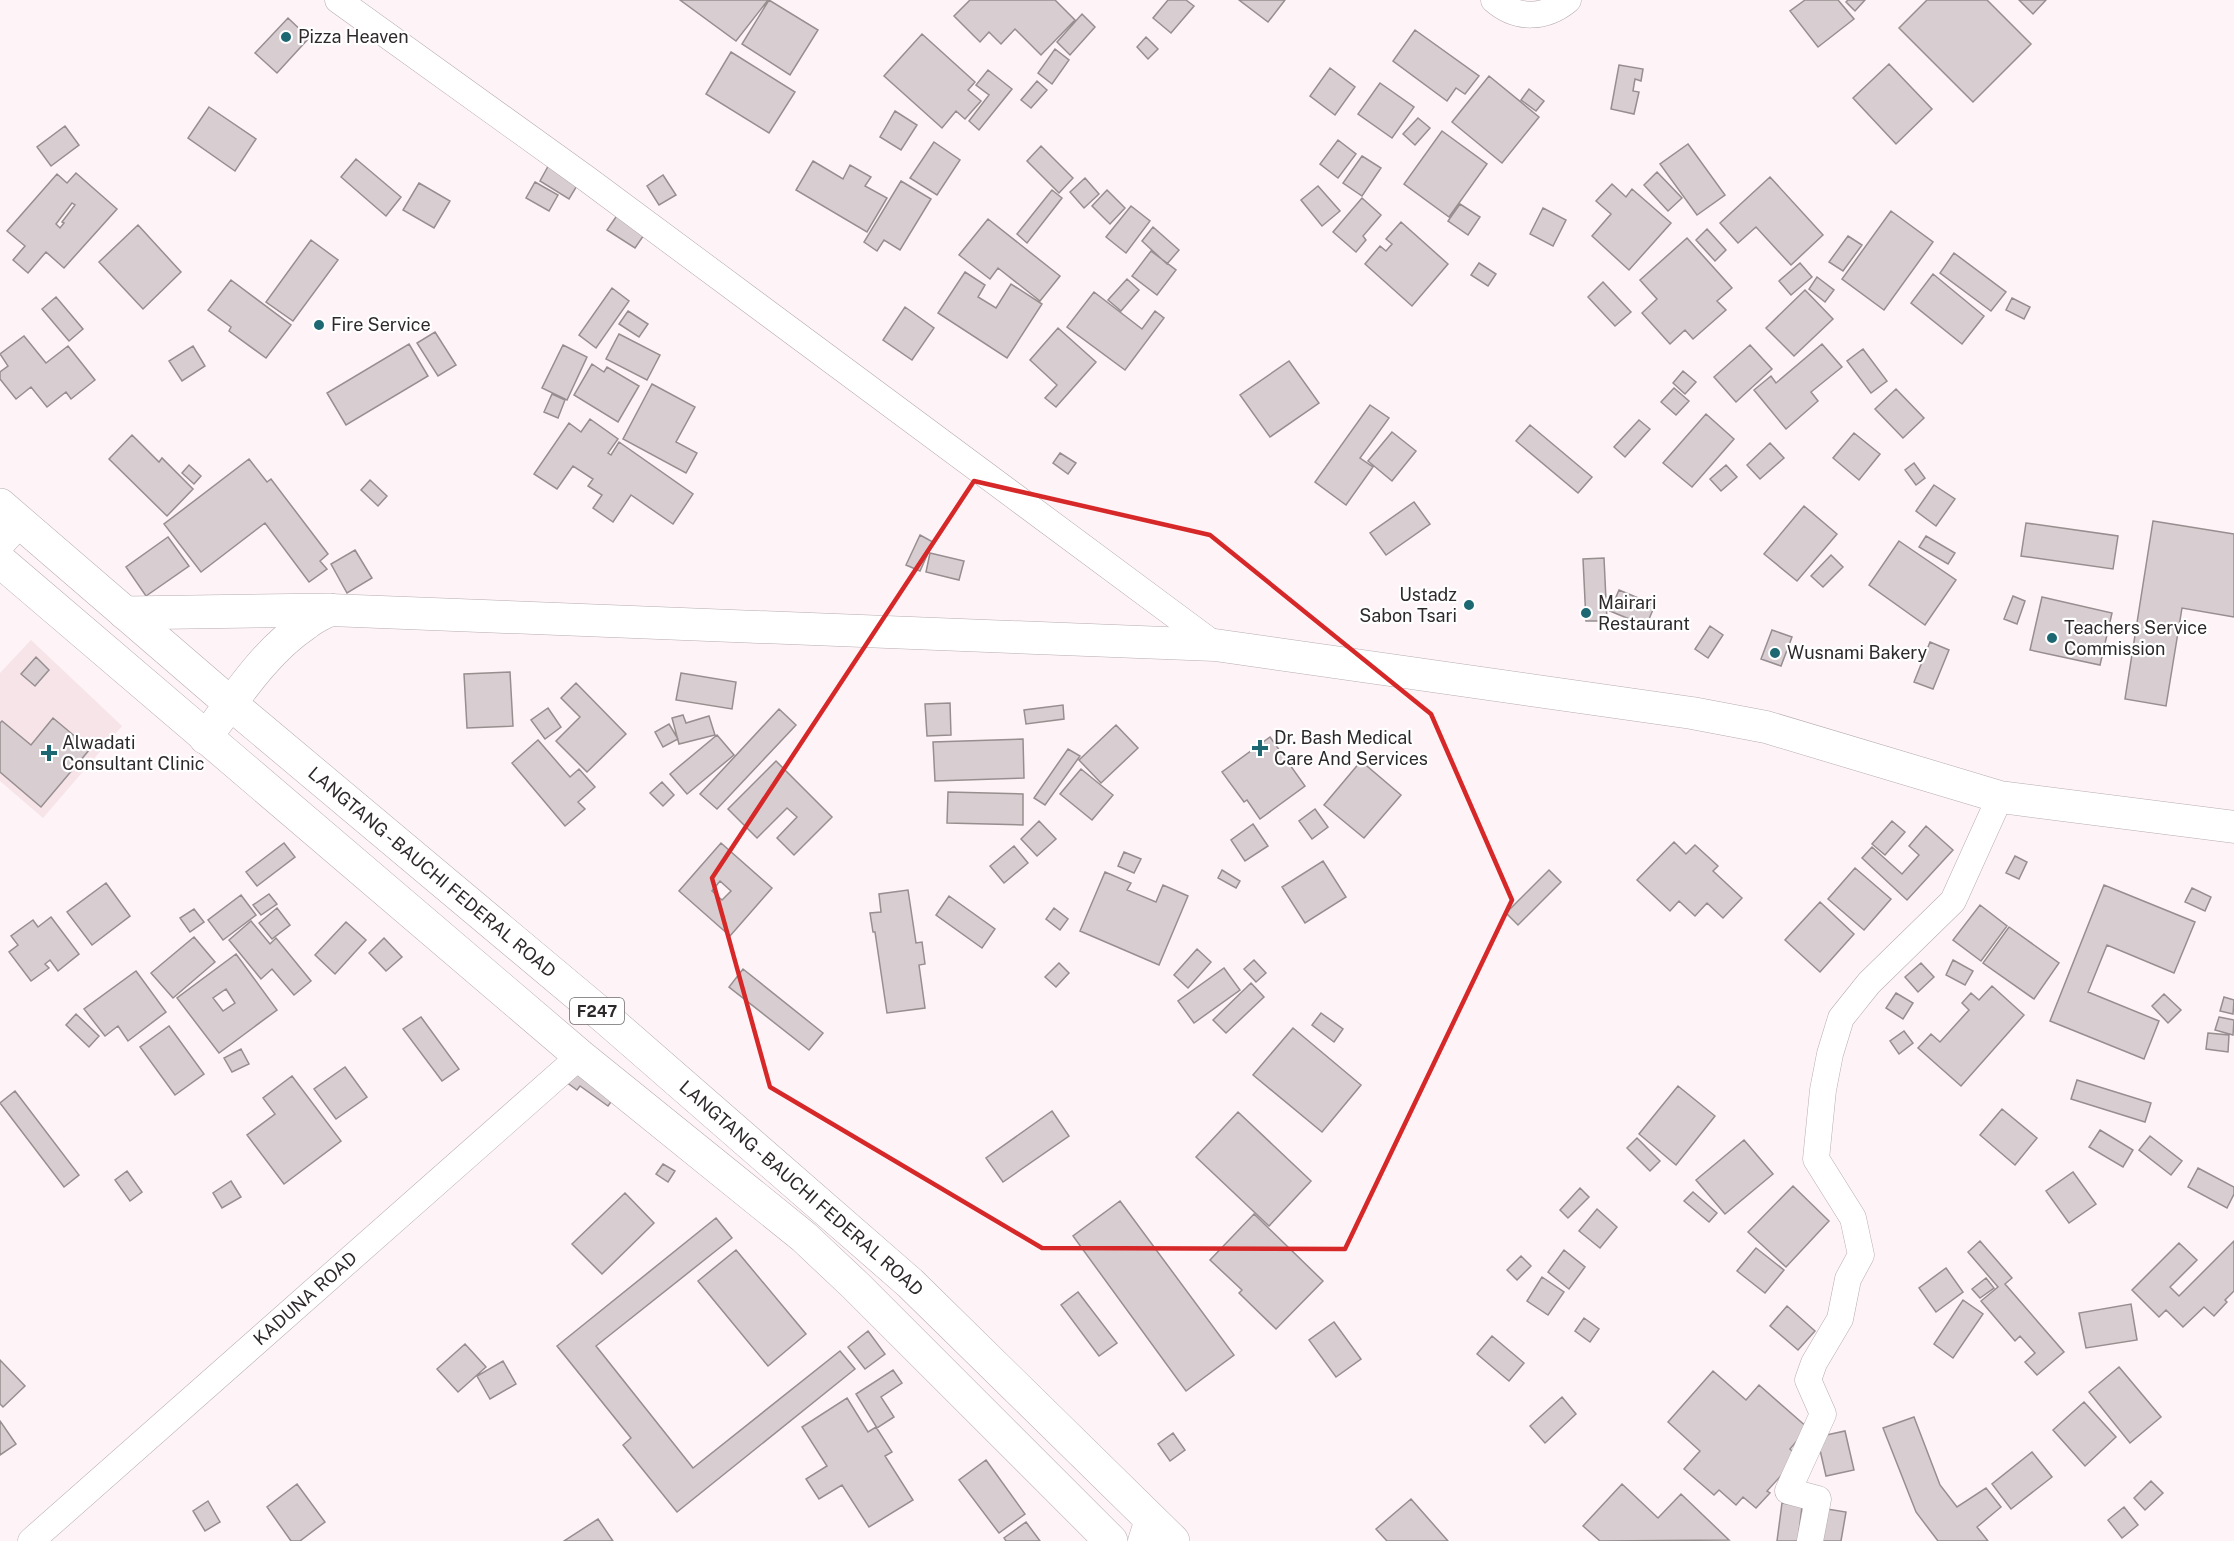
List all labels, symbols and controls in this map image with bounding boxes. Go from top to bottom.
place label: Pizza Heaven [298,26,409,47]
marker: Pizza Heaven [279,30,293,44]
place label: Fire Service [331,314,431,335]
marker: Fire Service [312,318,326,332]
place label: Ustadz Sabon Tsari [1359,584,1457,626]
place label: Mairari Restaurant [1598,592,1690,634]
marker: Ustadz Sabon Tsari [1462,598,1476,612]
marker: Mairari Restaurant [1579,606,1593,620]
place label: Teachers Service Commission [2064,617,2207,659]
marker: Teachers Service Commission [2045,631,2059,645]
place label: Wusnami Bakery [1787,642,1928,663]
marker: Wusnami Bakery [1768,646,1782,660]
place label: Dr. Bash Medical Care And Services [1274,727,1428,769]
place label: Alwadati Consultant Clinic [62,732,205,774]
marker: Dr. Bash Medical Care And Services [1251,739,1269,757]
marker: Alwadati Consultant Clinic [40,744,58,762]
street label: LANGTANG - BAUCHI FEDERAL ROAD [304,762,560,982]
road number: F247 [570,998,624,1024]
street label: LANGTANG - BAUCHI FEDERAL ROAD [675,1076,928,1300]
street label: KADUNA ROAD [249,1247,361,1350]

